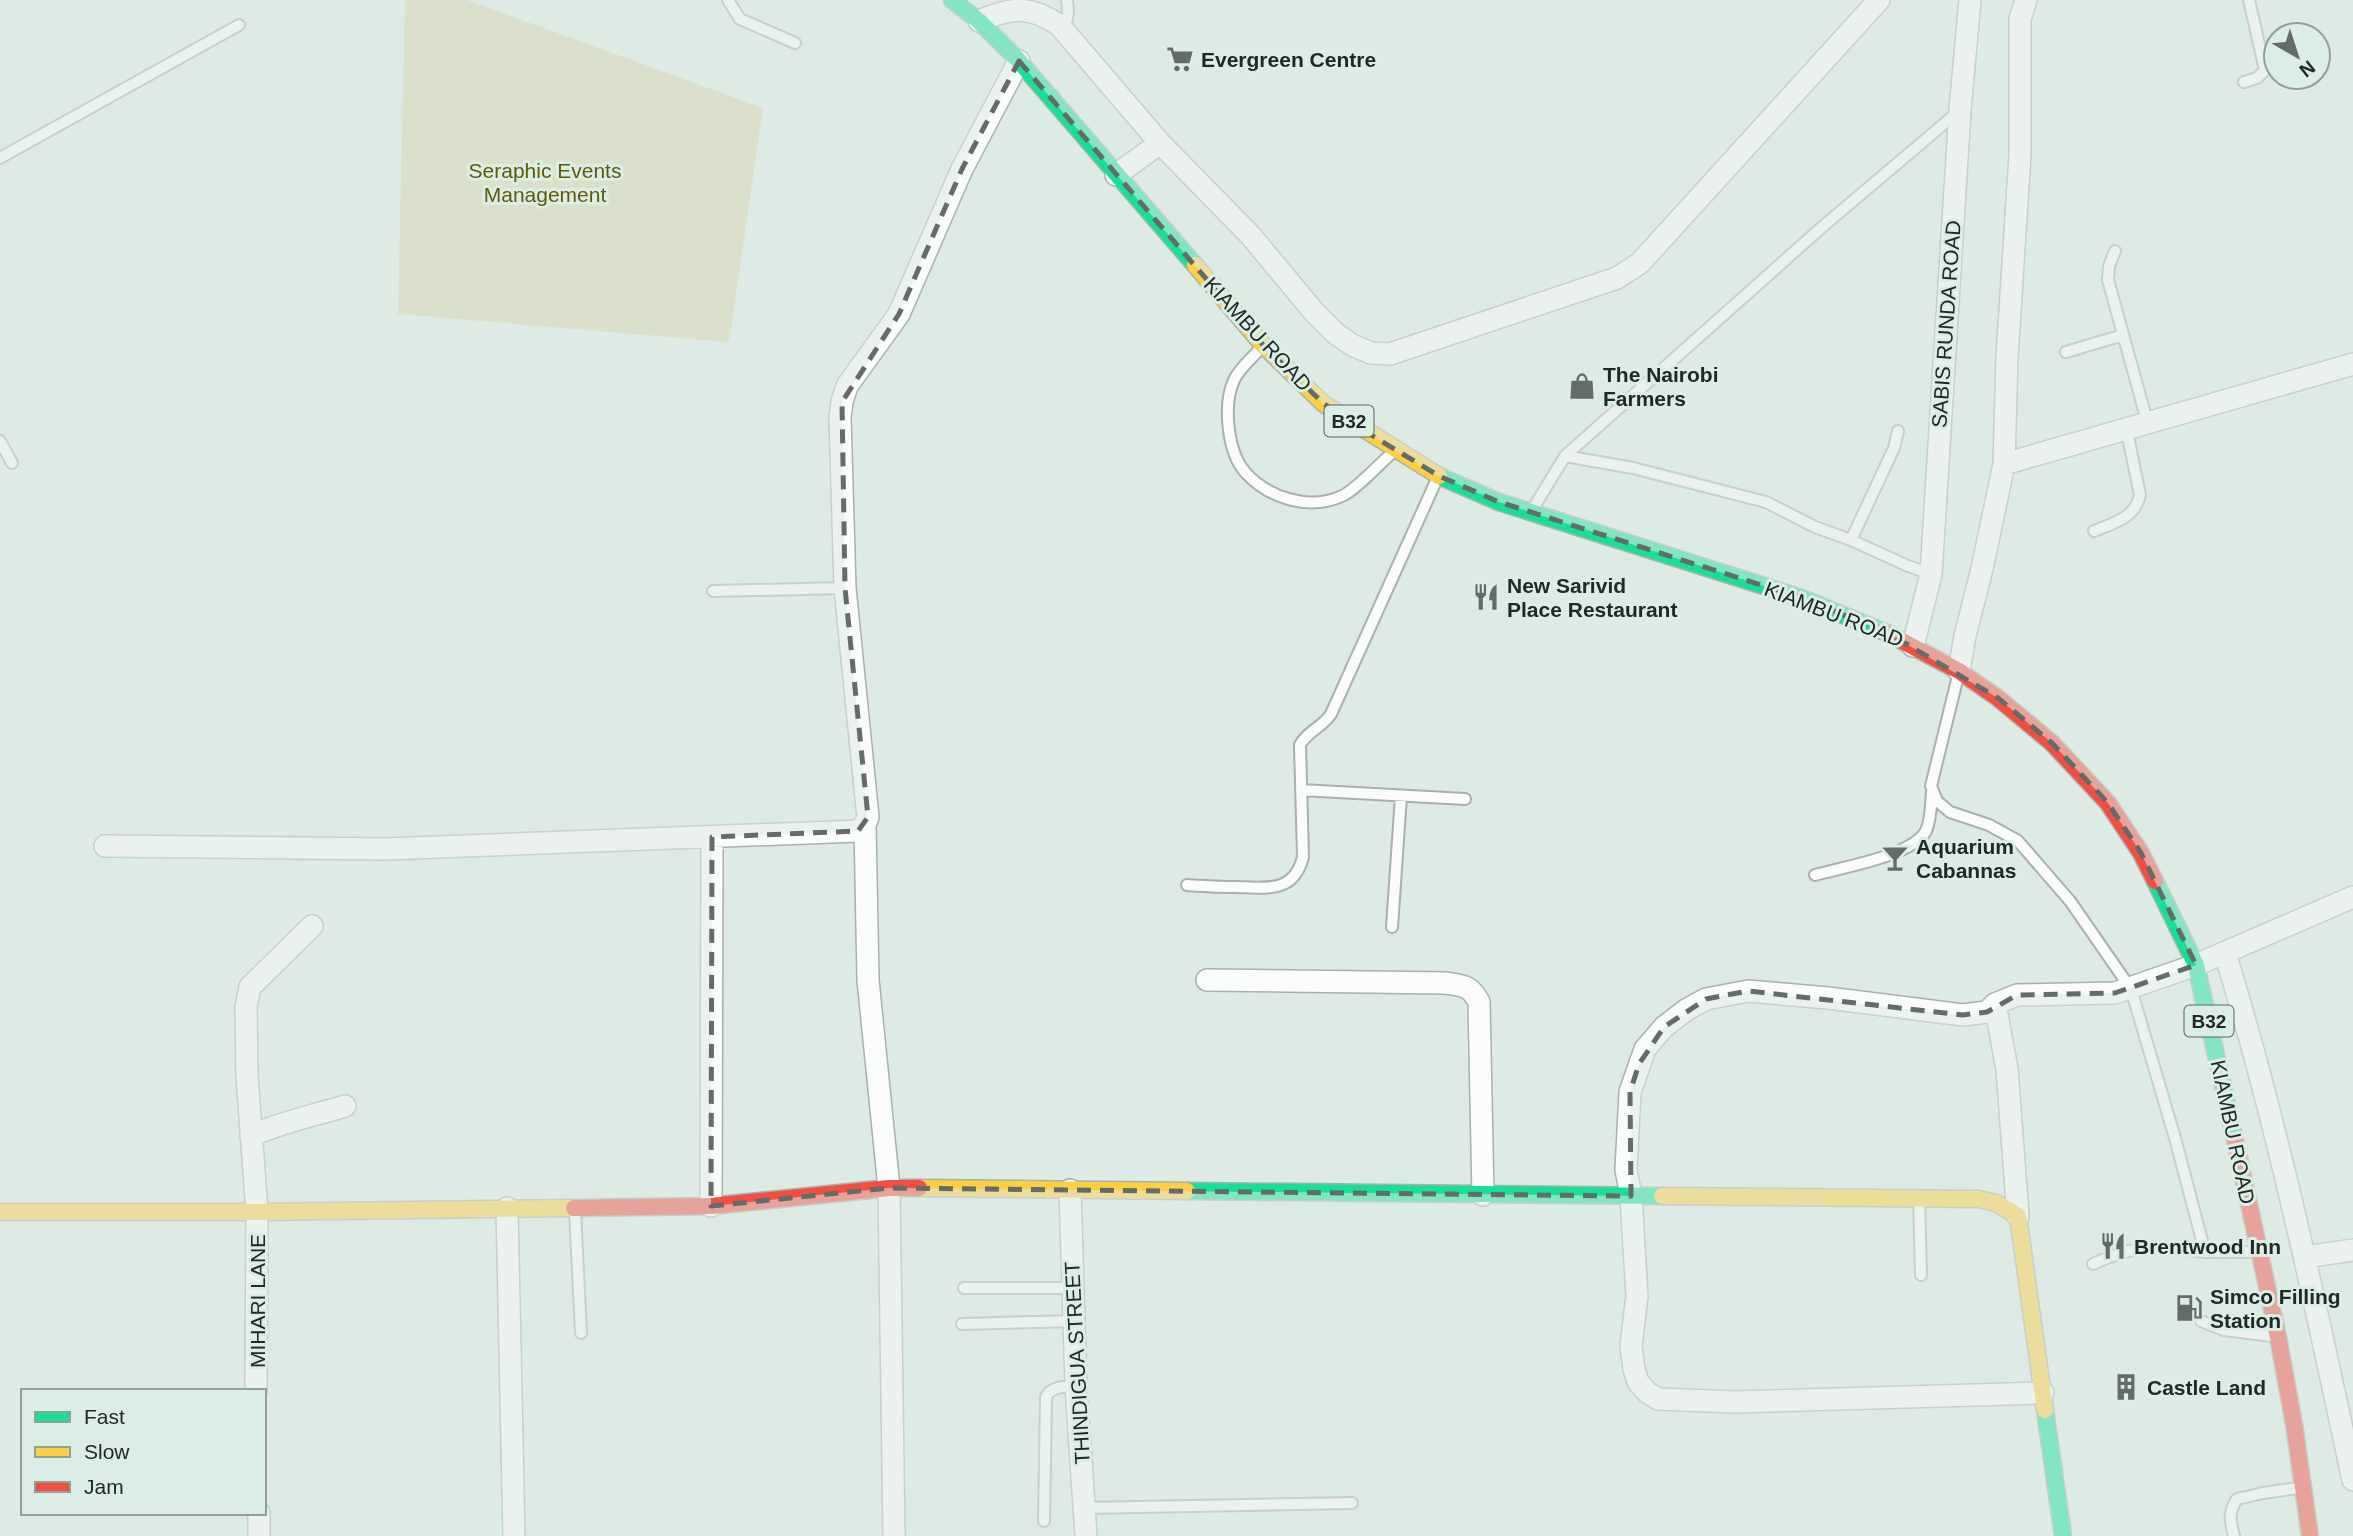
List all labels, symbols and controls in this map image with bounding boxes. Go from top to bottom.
north arrow [2262,21,2332,91]
supermarket icon: Evergreen Centre [1165,44,1195,74]
place label: Evergreen Centre [1201,48,1376,71]
text: N [2295,56,2319,81]
park label: Seraphic Events Management [469,159,621,206]
street label: SABIS RUNDA ROAD [1927,220,1965,428]
street label: KIAMBU ROAD [1199,272,1317,396]
place label: The Nairobi Farmers [1603,363,1719,410]
shop icon: The Nairobi Farmers [1567,371,1597,401]
road number: B32 [1324,406,1374,436]
place label: New Sarivid Place Restaurant [1507,574,1677,621]
street label: KIAMBU ROAD [1761,577,1907,651]
restaurant icon: New Sarivid Place Restaurant [1471,582,1501,612]
place label: Aquarium Cabannas [1916,835,2016,882]
bar icon: Aquarium Cabannas [1880,843,1910,873]
road number: B32 [2184,1006,2234,1036]
street label: KIAMBU ROAD [2206,1058,2260,1206]
restaurant icon: Brentwood Inn [2098,1231,2128,1261]
street label: MIHARI LANE [246,1234,269,1368]
place label: Brentwood Inn [2134,1235,2281,1258]
street label: THINDIGUA STREET [1060,1261,1094,1465]
place label: Simco Filling Station [2210,1285,2341,1332]
fuel station icon: Simco Filling Station [2174,1293,2204,1323]
building icon: Castle Land [2111,1372,2141,1402]
place label: Castle Land [2147,1376,2266,1399]
legend [21,1389,266,1515]
text: Fast [84,1405,125,1428]
text: Slow [84,1440,130,1463]
text: Jam [84,1475,124,1498]

